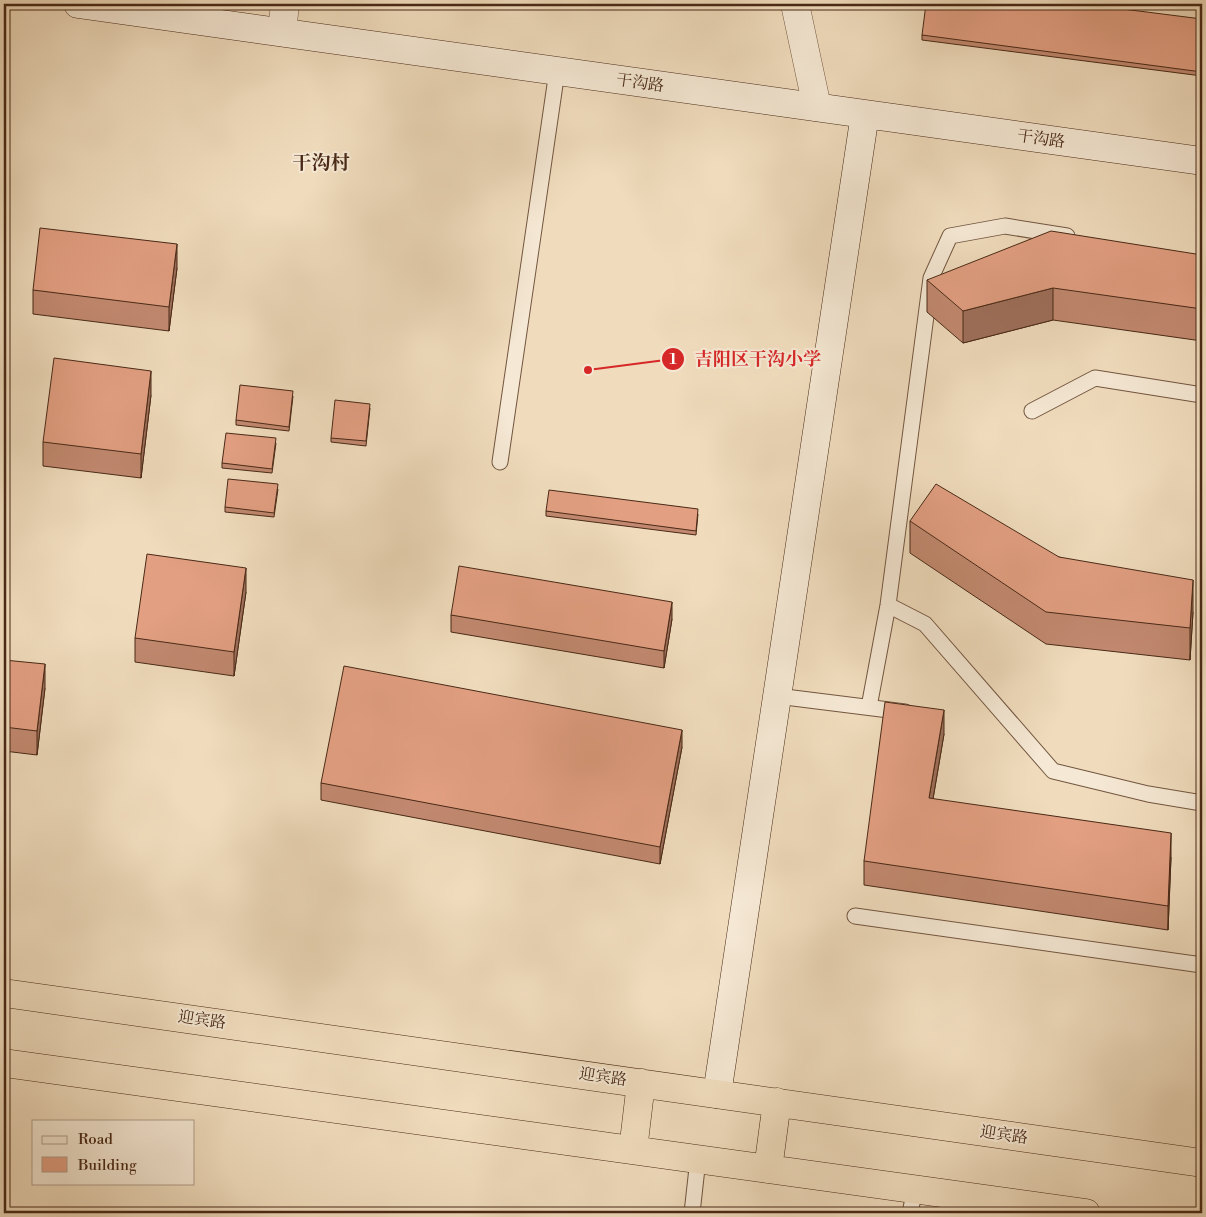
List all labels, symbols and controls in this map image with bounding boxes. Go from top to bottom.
street label: 干沟路 [615,70,665,96]
street label: 干沟路 [1016,126,1066,152]
district label: 干沟村 [292,151,350,175]
callout: 吉阳区干沟小学 [660,343,831,376]
text: 吉阳区干沟小学 [695,348,821,371]
text: 1 [669,350,677,369]
street label: 迎宾路 [177,1007,227,1033]
street label: 迎宾路 [578,1064,628,1090]
legend [32,1120,195,1184]
street label: 迎宾路 [979,1122,1029,1148]
text: Road [78,1130,113,1149]
text: Building [77,1156,137,1175]

